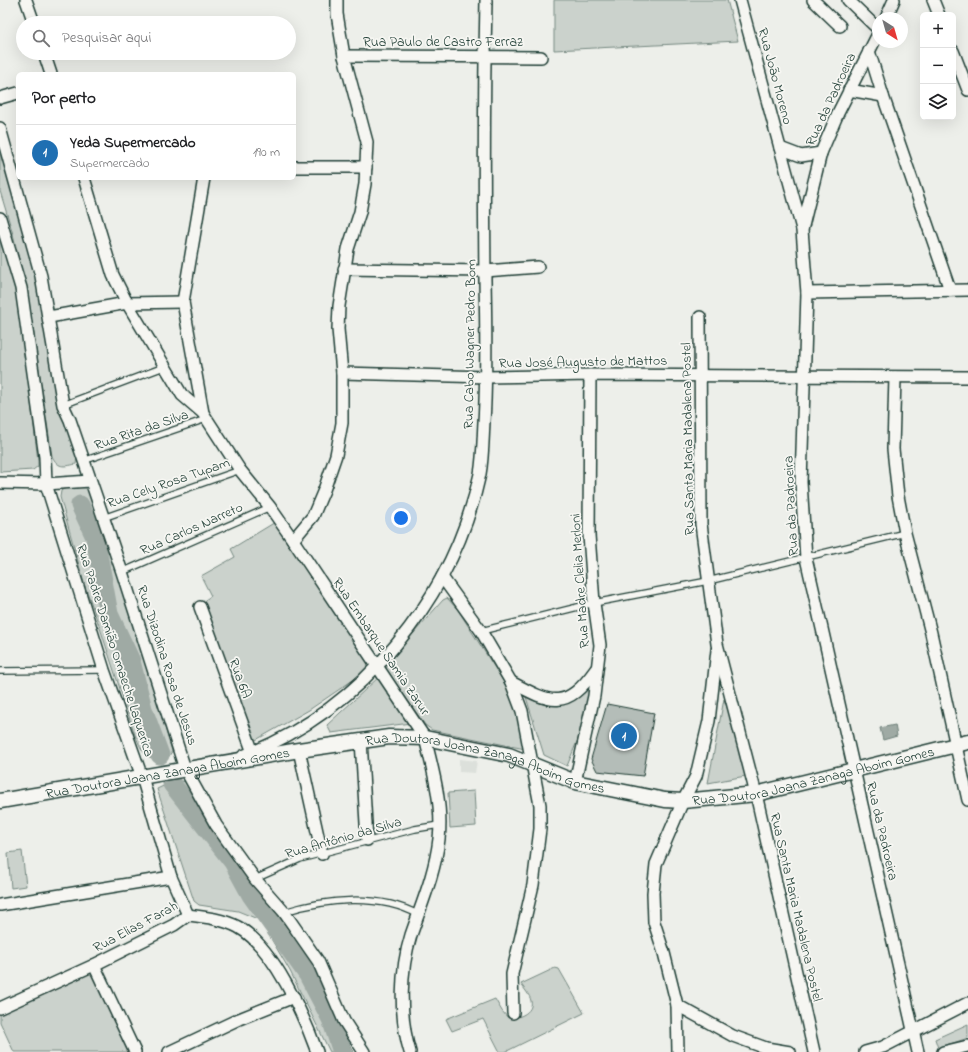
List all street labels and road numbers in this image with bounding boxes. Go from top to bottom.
street label: Rua João Moreno [752,26,798,127]
street label: Rua Paulo de Castro Ferraz [363,32,523,53]
street label: Rua da Padroeira [801,50,862,150]
street label: Rua Cabo Wagner Pedro Bom [459,259,483,429]
street label: Rua Santa Maria Madalena Postel [676,342,701,536]
street label: Rua José Augusto de Mattos [498,351,668,375]
street label: Rua Rita da Silva [91,404,191,456]
street label: Rua Cely Rosa Tupam [104,452,233,515]
street label: Rua da Padroeira [778,455,805,557]
street label: Rua Carlos Narreto [137,497,246,561]
street label: Rua Madre Clelia Merloni [565,513,596,649]
street label: Rua Padre Damião Omaeche Laquerica [70,541,159,760]
street label: Rua Embarque Samia Zarur [327,574,435,720]
street label: Rua Dizodina Rosa de Jesus [131,583,202,748]
street label: Rua 6A [223,655,257,702]
street label: Rua Doutora Joana Zanaga Aboim Gomes [364,728,607,800]
street label: Rua Doutora Joana Zanaga Aboim Gomes [691,742,937,812]
street label: Rua Doutora Joana Zanaga Aboim Gomes [44,743,291,805]
street label: Rua da Padroeira [860,780,903,883]
street label: Rua Santa Maria Madalena Postel [764,811,827,1004]
street label: Rua Antônio da Silva [283,812,404,865]
street label: Rua Elias Farah [89,896,182,959]

